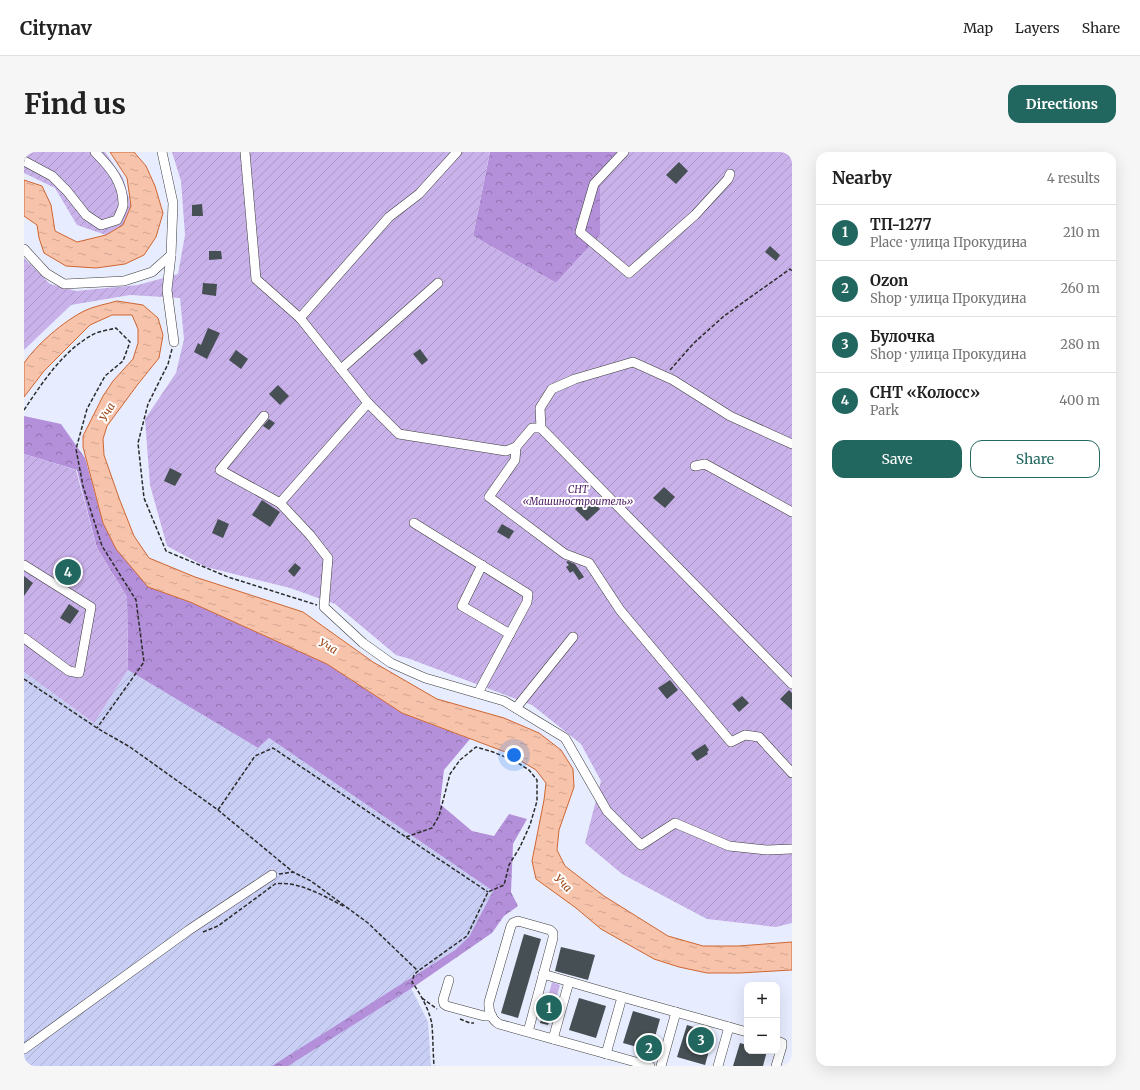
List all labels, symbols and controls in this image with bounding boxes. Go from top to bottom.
text: Citynav [20,16,92,40]
text: Map [963,19,993,37]
text: Layers [1015,19,1060,37]
text: Share [1082,19,1120,37]
button: Directions [1008,85,1116,123]
text: Find us [24,86,126,122]
text: Nearby [832,167,892,189]
text: 4 results [1047,170,1100,187]
text: ТП-1277 [870,215,931,234]
text: 1 [842,224,848,241]
text: 210 m [1063,224,1100,241]
text: Place · улица Прокудина [870,234,1027,251]
text: Ozon [870,271,908,290]
text: 2 [841,280,849,297]
text: 260 m [1060,280,1100,297]
text: Shop · улица Прокудина [870,290,1026,307]
text: Булочка [870,327,935,346]
text: 3 [841,336,849,353]
text: 280 m [1060,336,1100,353]
text: Shop · улица Прокудина [870,346,1026,363]
text: СНТ «Колосс» [870,383,980,402]
text: 4 [841,392,849,409]
text: 400 m [1059,392,1100,409]
water label: Уча [96,400,118,424]
text: Park [870,402,899,419]
button: Save [832,440,962,478]
button: Share [970,440,1100,478]
park label: СНТ «Машиностроитель» [523,483,634,508]
pin: 4 [55,557,81,587]
water label: Уча [316,635,340,657]
your location [504,745,524,765]
water label: Уча [551,871,575,895]
map controls [744,982,780,1054]
button: + [744,982,780,1018]
pin: 1 [536,993,562,1023]
button: − [744,1018,780,1054]
pin: 3 [688,1025,714,1055]
pin: 2 [636,1033,662,1063]

